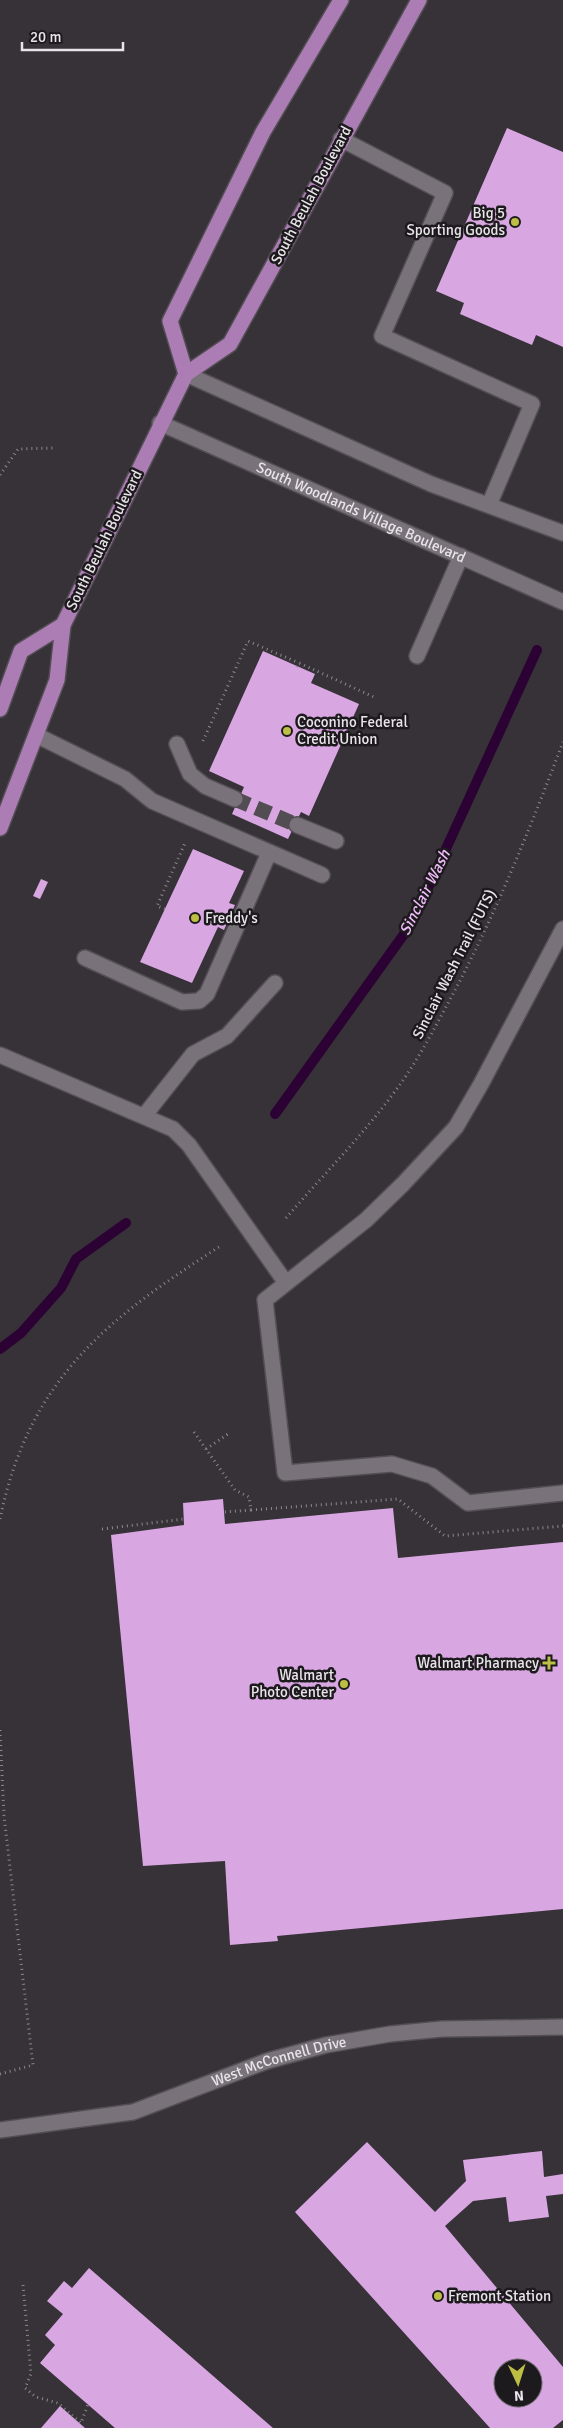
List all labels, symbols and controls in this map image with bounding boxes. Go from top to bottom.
scale bar [22,20,124,52]
text: 20 m [30,28,61,46]
street label: South Beulah Boulevard [267,123,355,267]
place label: Big 5 Sporting Goods [406,204,505,239]
marker: Big 5 Sporting Goods [509,216,521,228]
street label: South Woodlands Village Boulevard [254,458,469,567]
street label: South Beulah Boulevard [62,467,146,613]
place label: Coconino Federal Credit Union [297,713,408,748]
marker: Coconino Federal Credit Union [281,725,293,737]
water label: Sinclair Wash [395,845,455,938]
street label: Sinclair Wash Trail (FUTS) [408,886,500,1042]
place label: Freddy's [205,909,258,927]
marker: Freddy's [189,912,201,924]
place label: Walmart Pharmacy [417,1654,539,1672]
marker: Walmart Pharmacy [543,1657,555,1669]
place label: Walmart Photo Center [251,1666,334,1701]
marker: Walmart Photo Center [338,1678,350,1690]
street label: West McConnell Drive [209,2033,348,2090]
place label: Fremont Station [448,2287,551,2305]
marker: Fremont Station [432,2290,444,2302]
north arrow [493,2358,543,2408]
text: N [513,2387,524,2404]

